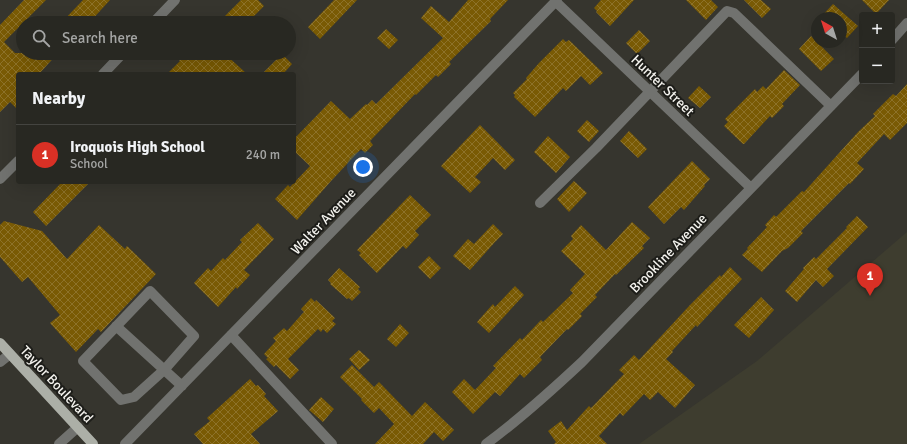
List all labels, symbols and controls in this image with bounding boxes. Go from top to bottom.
north arrow [811,12,847,48]
map controls [859,12,895,84]
button: + [859,12,895,48]
search box [16,16,296,60]
icon: search [30,27,52,49]
text: Search here [62,29,138,47]
button: − [859,48,895,84]
street label: Hunter Street [628,51,698,120]
text: Nearby [32,88,85,109]
text: Iroquois High School [70,138,205,156]
text: 1 [41,147,49,163]
text: 240 m [246,147,280,163]
text: School [70,156,108,172]
your location [353,157,373,177]
street label: Walter Avenue [287,184,359,258]
street label: Brookline Avenue [626,210,711,297]
pin: 1 [857,263,883,296]
street label: Taylor Boulevard [17,342,97,426]

